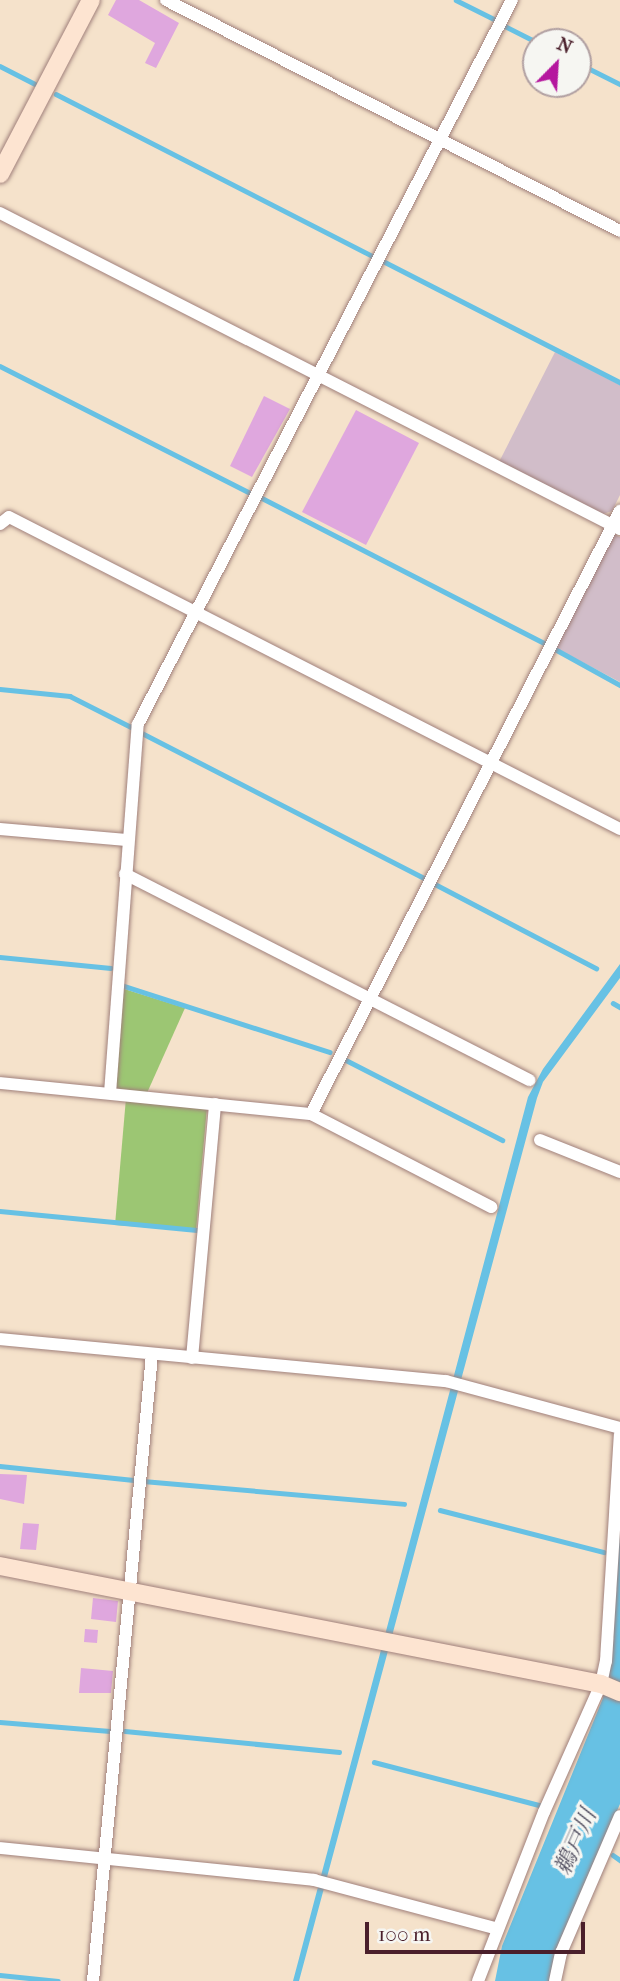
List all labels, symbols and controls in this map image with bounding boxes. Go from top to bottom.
north arrow [522,28,592,98]
text: N [554,33,576,59]
water label: 鵜戸川 [549,1805,603,1879]
scale bar [368,1908,588,1952]
text: 100 m [378,1922,431,1946]

